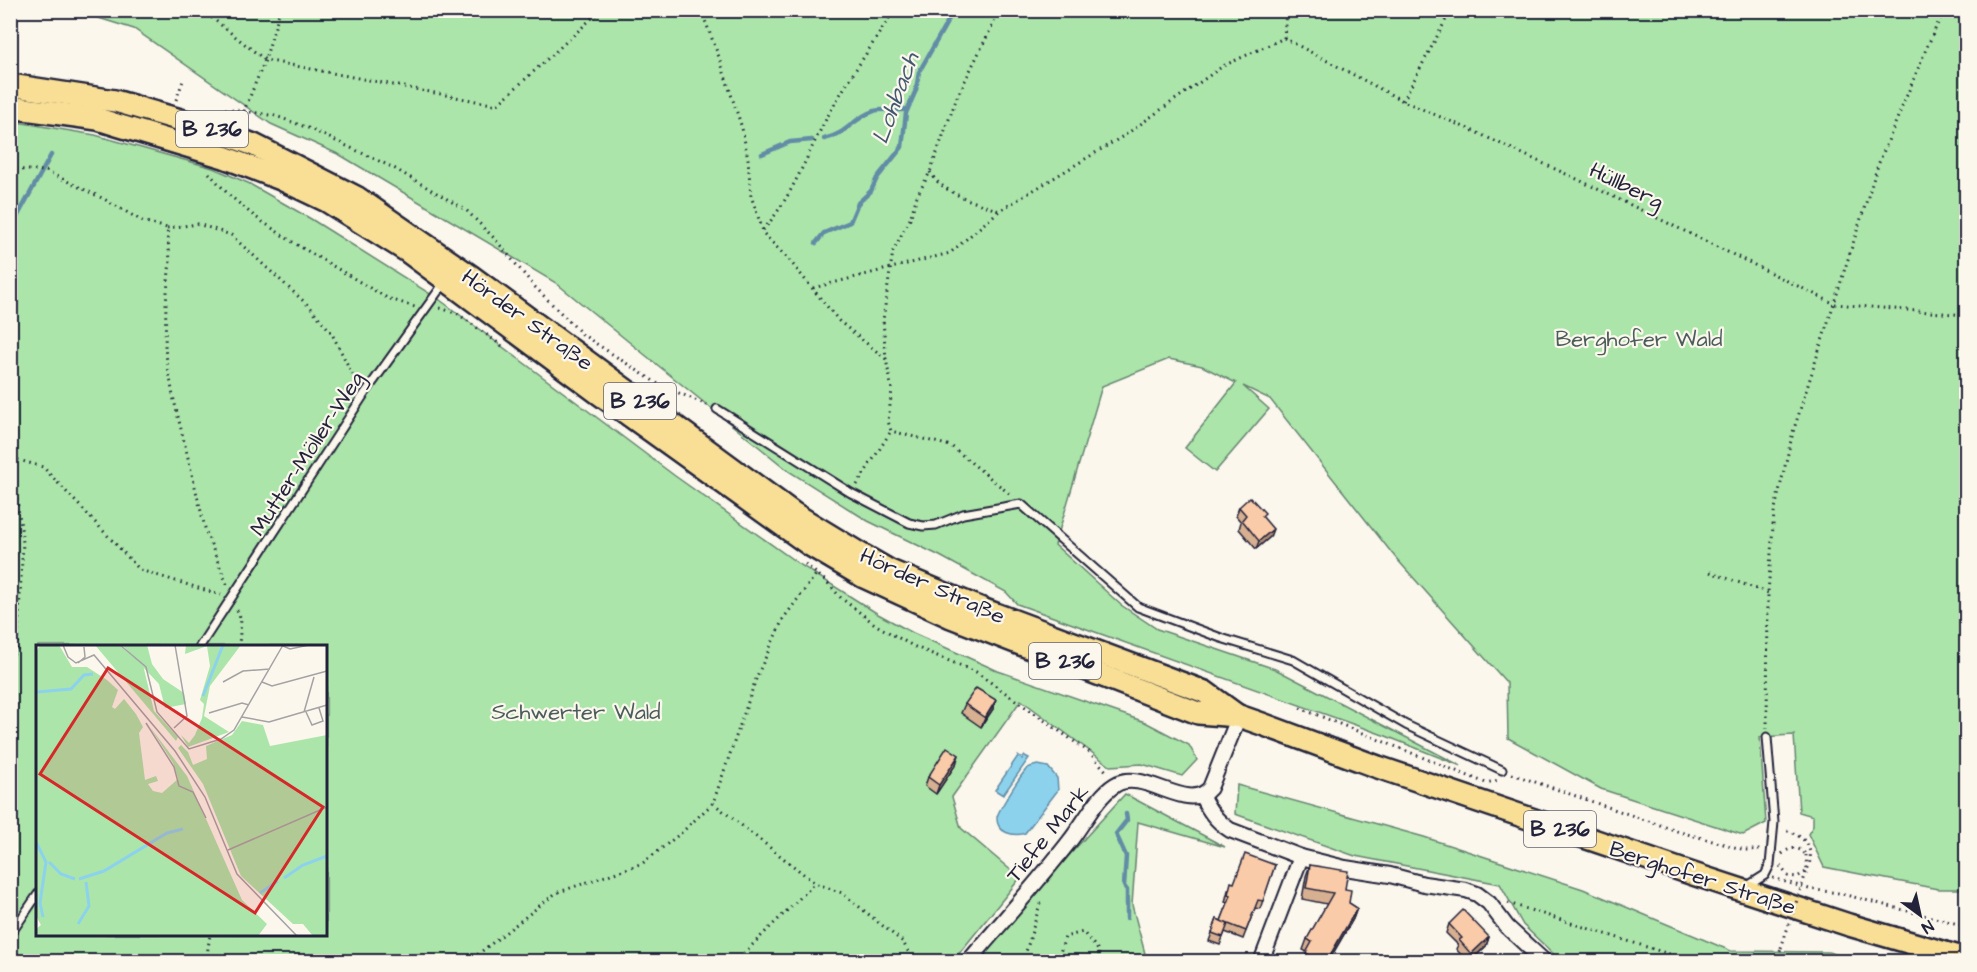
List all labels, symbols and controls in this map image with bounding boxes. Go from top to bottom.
water label: Lohbach [864,47,928,149]
road number: B 236 [176,111,248,147]
street label: Hüllberg [1584,155,1669,219]
street label: Hörder Straße [455,262,599,379]
park label: Berghofer Wald [1556,324,1722,356]
street label: Mutter-Möller-Weg [242,366,373,543]
road number: B 236 [604,383,676,419]
street label: Hörder Straße [855,541,1010,632]
road number: B 236 [1029,643,1101,679]
inset map [36,645,327,936]
park label: Schwerter Wald [491,697,661,728]
street label: Tiefe Mark [999,778,1098,889]
road number: B 236 [1524,811,1596,847]
street label: Berghofer Straße [1605,834,1800,924]
north arrow [1890,885,1950,945]
text: N [1917,915,1938,939]

